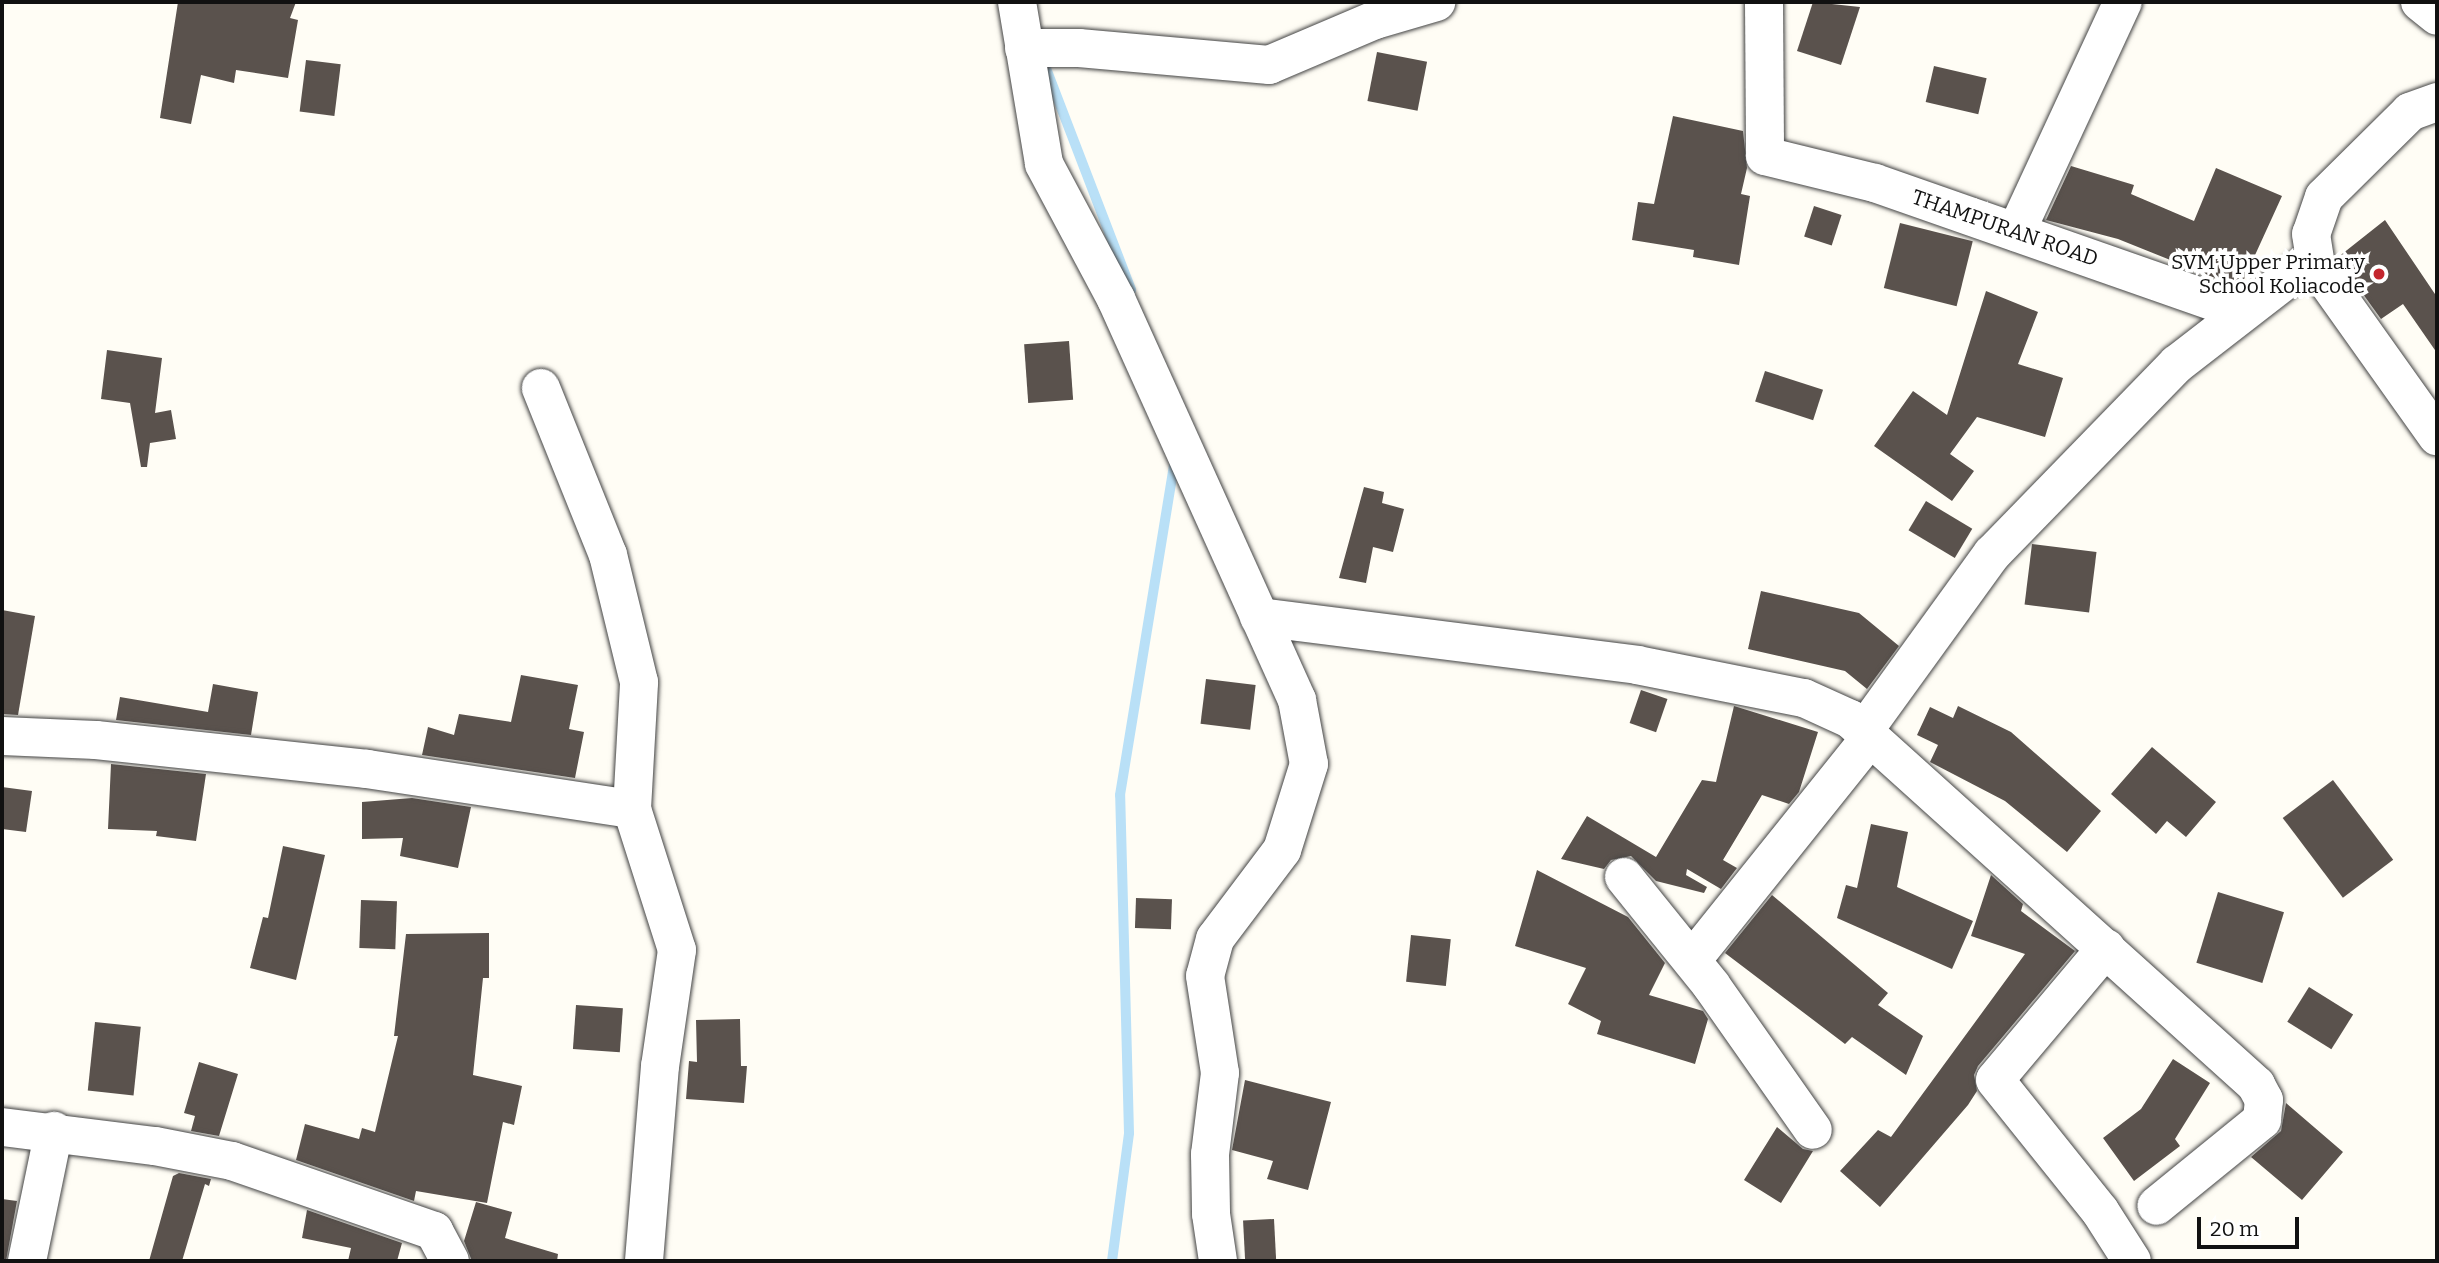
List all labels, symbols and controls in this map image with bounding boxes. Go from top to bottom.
street label: THAMPURAN ROAD [1909,184,2101,272]
place label: SVM Upper Primary School Koliacode [2171,249,2365,299]
marker: SVM Upper Primary School Koliacode [2371,266,2387,282]
scale bar [2201,1204,2302,1248]
text: 20 m [2210,1216,2259,1242]

